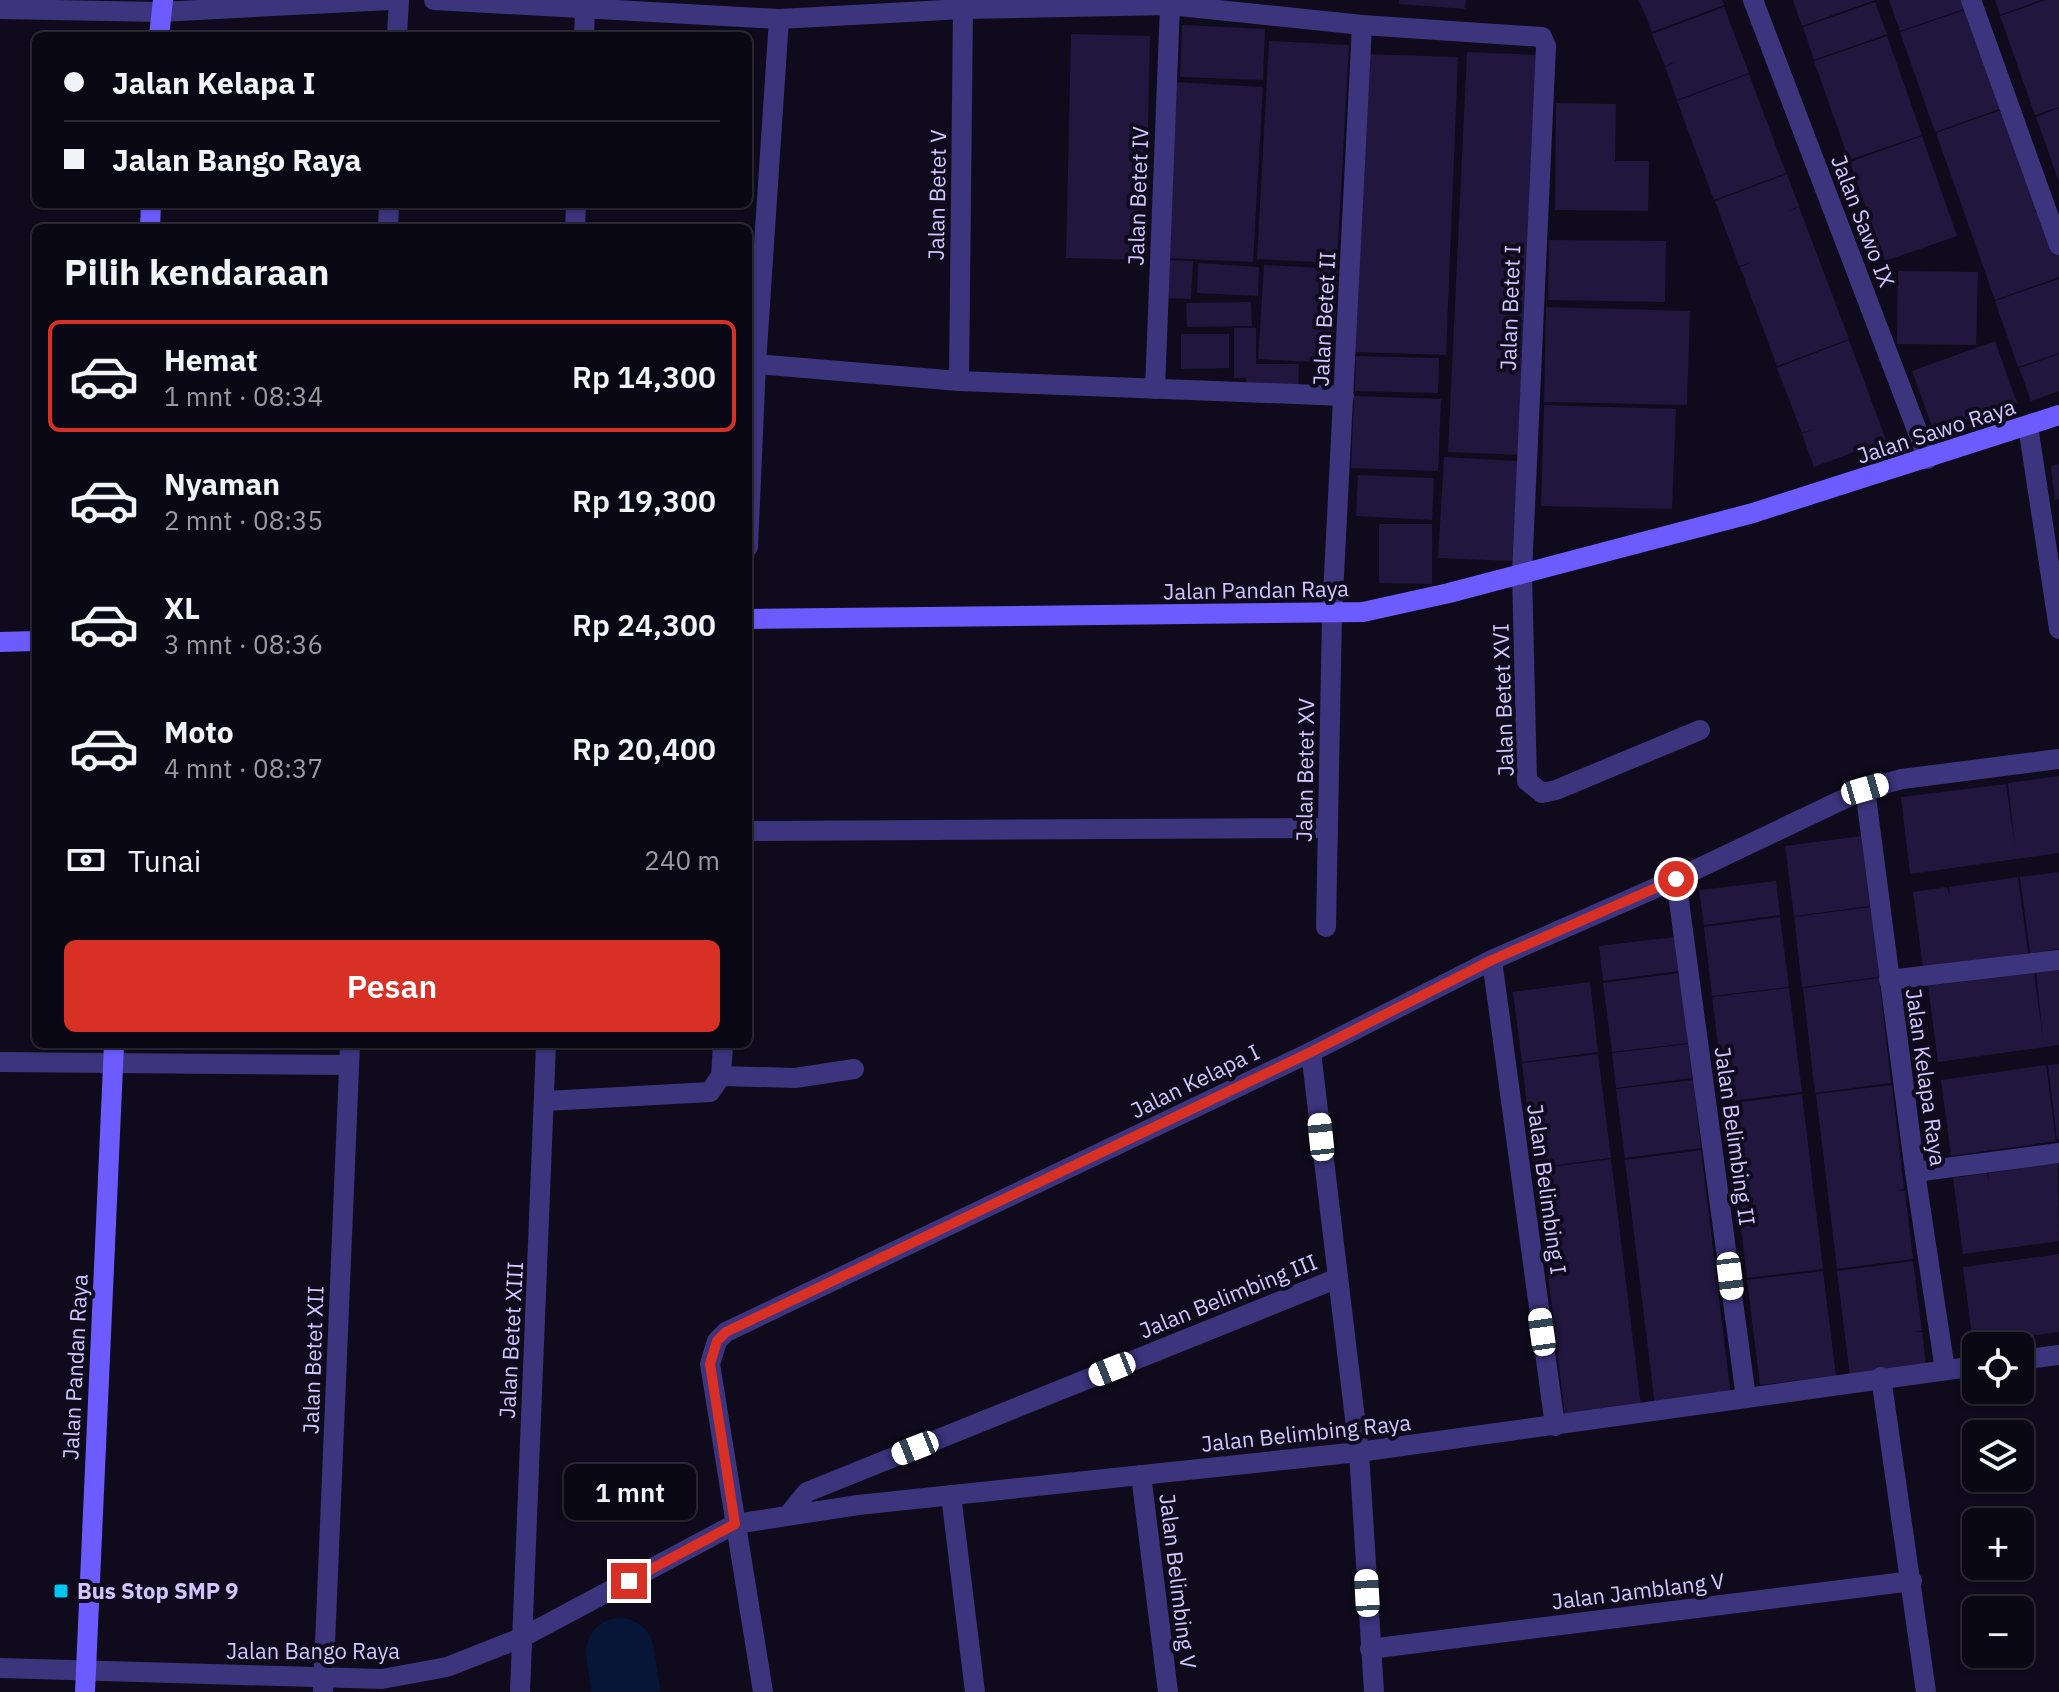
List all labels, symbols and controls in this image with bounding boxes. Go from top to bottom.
text: Jalan Kelapa I [112,63,315,102]
street label: Jalan Betet IV [1121,126,1154,266]
street label: Jalan Betet V [921,129,952,261]
text: Jalan Bango Raya [112,140,362,179]
street label: Jalan Sawo IX [1825,151,1902,291]
street label: Jalan Betet I [1493,244,1526,372]
text: Pilih kendaraan [64,248,329,295]
street label: Jalan Betet II [1305,251,1342,387]
icon: car [68,340,140,412]
text: Hemat [164,340,258,379]
text: Rp 14,300 [572,357,716,396]
text: 1 mnt · 08:34 [164,379,323,413]
street label: Jalan Sawo Raya [1853,391,2019,470]
icon: car [68,464,140,536]
text: Nyaman [164,464,280,503]
text: Rp 19,300 [572,481,716,520]
text: 2 mnt · 08:35 [164,503,323,537]
street label: Jalan Pandan Raya [1163,573,1349,606]
icon: car [68,588,140,660]
text: XL [164,588,200,627]
text: Rp 24,300 [572,605,716,644]
street label: Jalan Betet XVI [1485,623,1520,777]
text: 3 mnt · 08:36 [164,627,323,661]
street label: Jalan Betet XV [1289,698,1320,842]
icon: car [68,712,140,784]
text: Moto [164,712,234,751]
text: Rp 20,400 [572,729,716,768]
text: 4 mnt · 08:37 [164,751,323,785]
car [1839,771,1891,807]
icon: cash [64,838,108,882]
text: Tunai [128,841,201,880]
text: 240 m [644,843,720,877]
route start [1658,861,1694,897]
button: Pesan [64,940,720,1032]
street label: Jalan Kelapa Raya [1900,986,1953,1168]
street label: Jalan Kelapa I [1125,1037,1264,1124]
street label: Jalan Belimbing II [1709,1044,1762,1227]
street label: Jalan Belimbing I [1521,1102,1574,1276]
car [1307,1112,1335,1162]
street label: Jalan Belimbing III [1135,1247,1321,1344]
car [1715,1251,1745,1301]
street label: Jalan Betet XIII [492,1261,529,1419]
street label: Jalan Pandan Raya [55,1273,94,1461]
street label: Jalan Betet XII [295,1285,330,1435]
car [1527,1307,1557,1357]
map controls [1962,1332,2034,1668]
button: locate [1962,1332,2034,1404]
car [1085,1349,1139,1389]
street label: Jalan Belimbing Raya [1200,1407,1413,1458]
button: layers [1962,1420,2034,1492]
car [888,1428,942,1468]
callout: 1 mnt [563,1465,695,1521]
text: 1 mnt [595,1475,665,1509]
street label: Jalan Belimbing V [1153,1492,1204,1670]
button: + [1962,1508,2034,1580]
route end [611,1563,647,1599]
street label: Jalan Jamblang V [1550,1566,1726,1615]
car [1354,1568,1380,1618]
place label: Bus Stop SMP 9 [77,1576,239,1605]
marker: Bus Stop SMP 9 [52,1582,70,1600]
button: − [1962,1596,2034,1668]
street label: Jalan Bango Raya [226,1636,400,1665]

